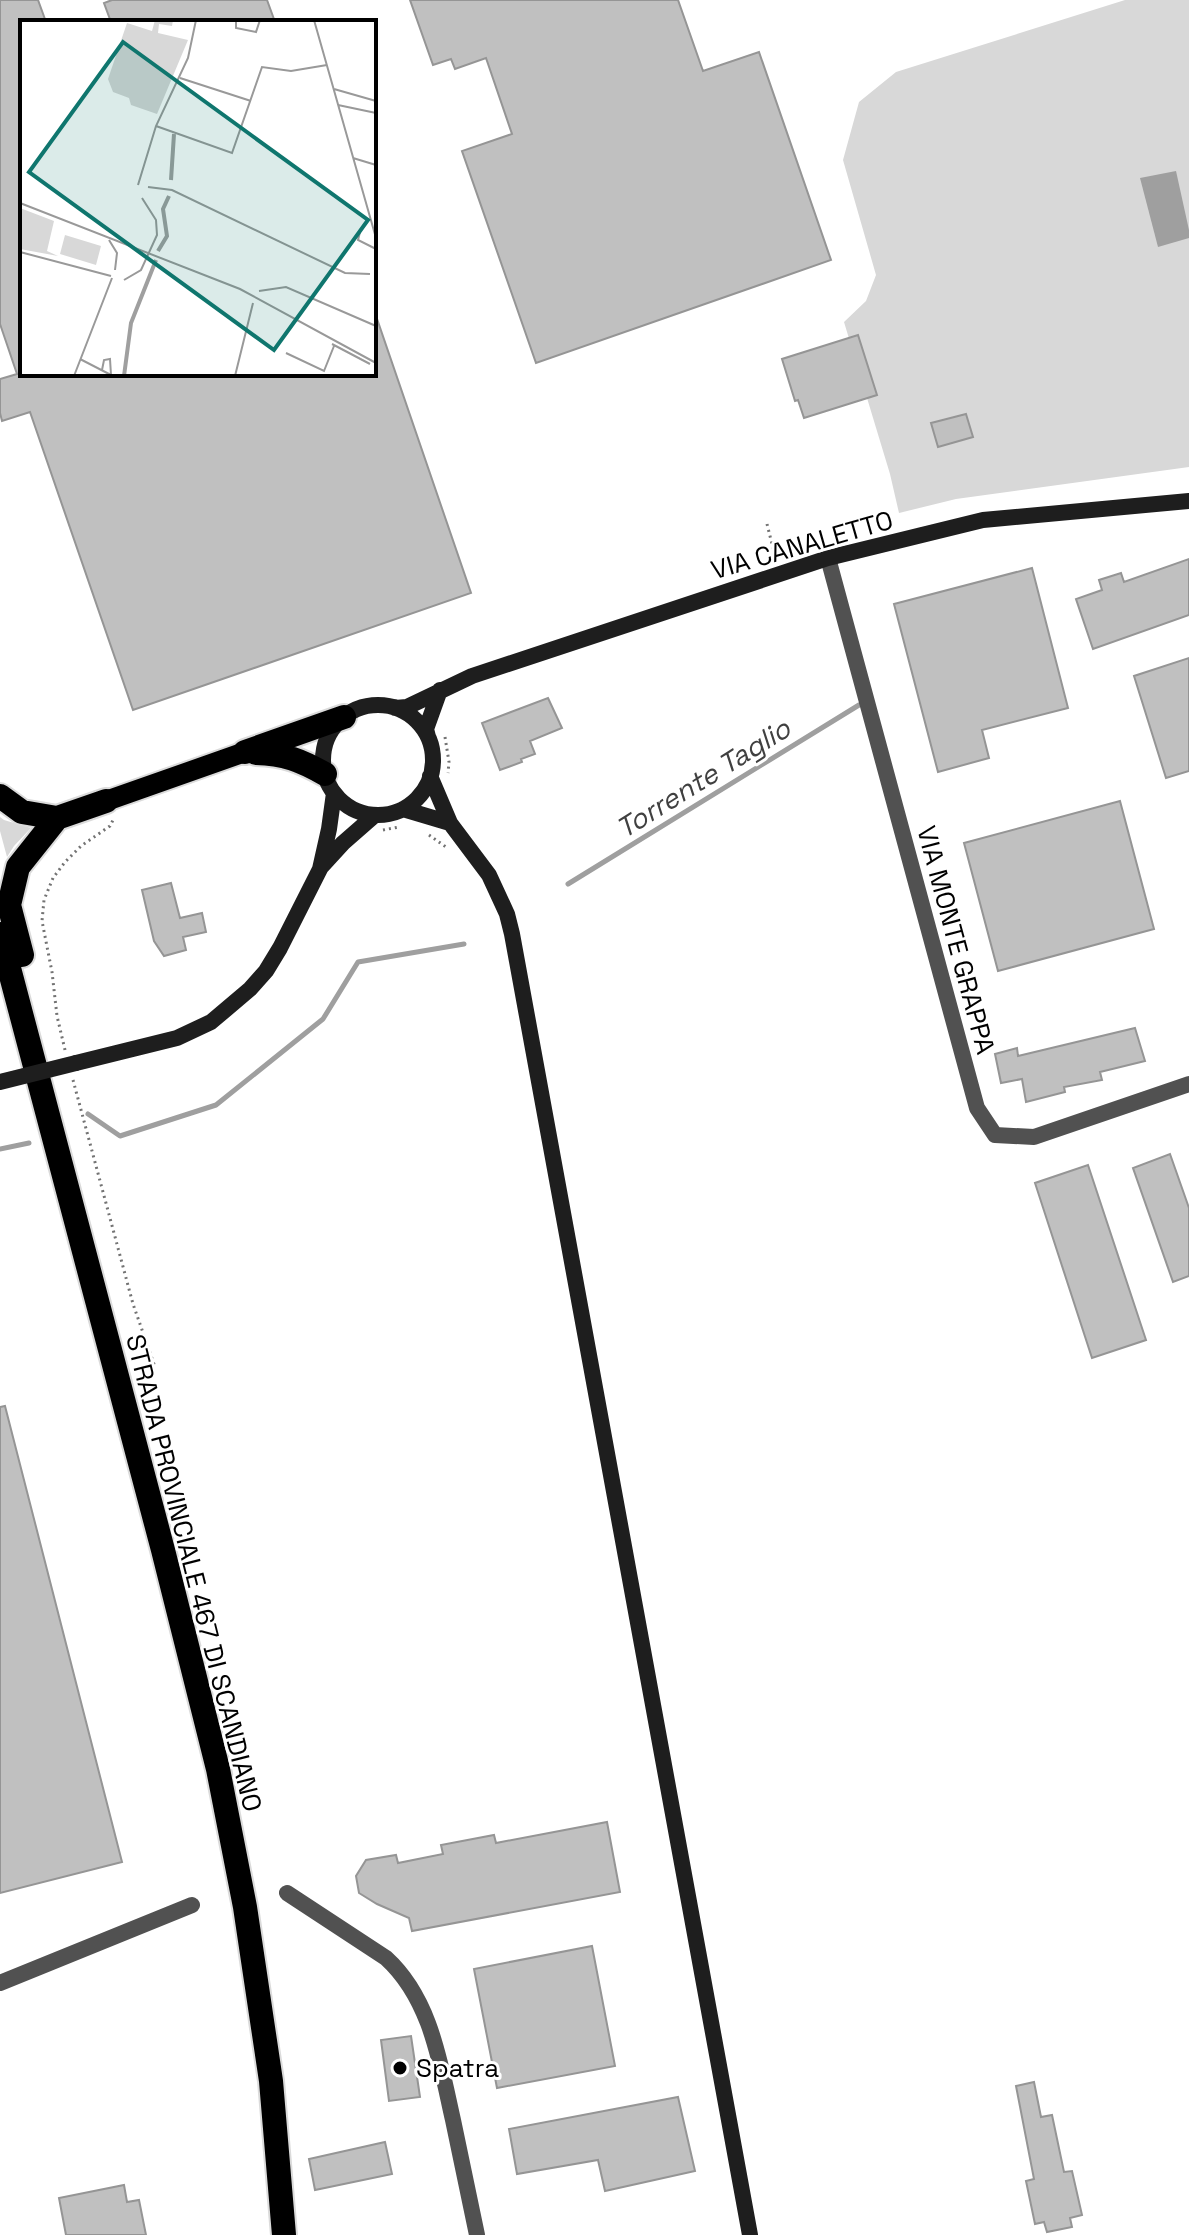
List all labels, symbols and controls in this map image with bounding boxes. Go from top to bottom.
inset map [20,20,376,376]
street label: VIA CANALETTO [707,503,897,587]
water label: Torrente Taglio [609,710,798,846]
street label: VIA MONTE GRAPPA [909,822,1003,1058]
street label: STRADA PROVINCIALE 467 DI SCANDIANO [118,1331,270,1815]
place label: Spatra [416,2051,499,2085]
marker: Spatra [391,2059,409,2077]

